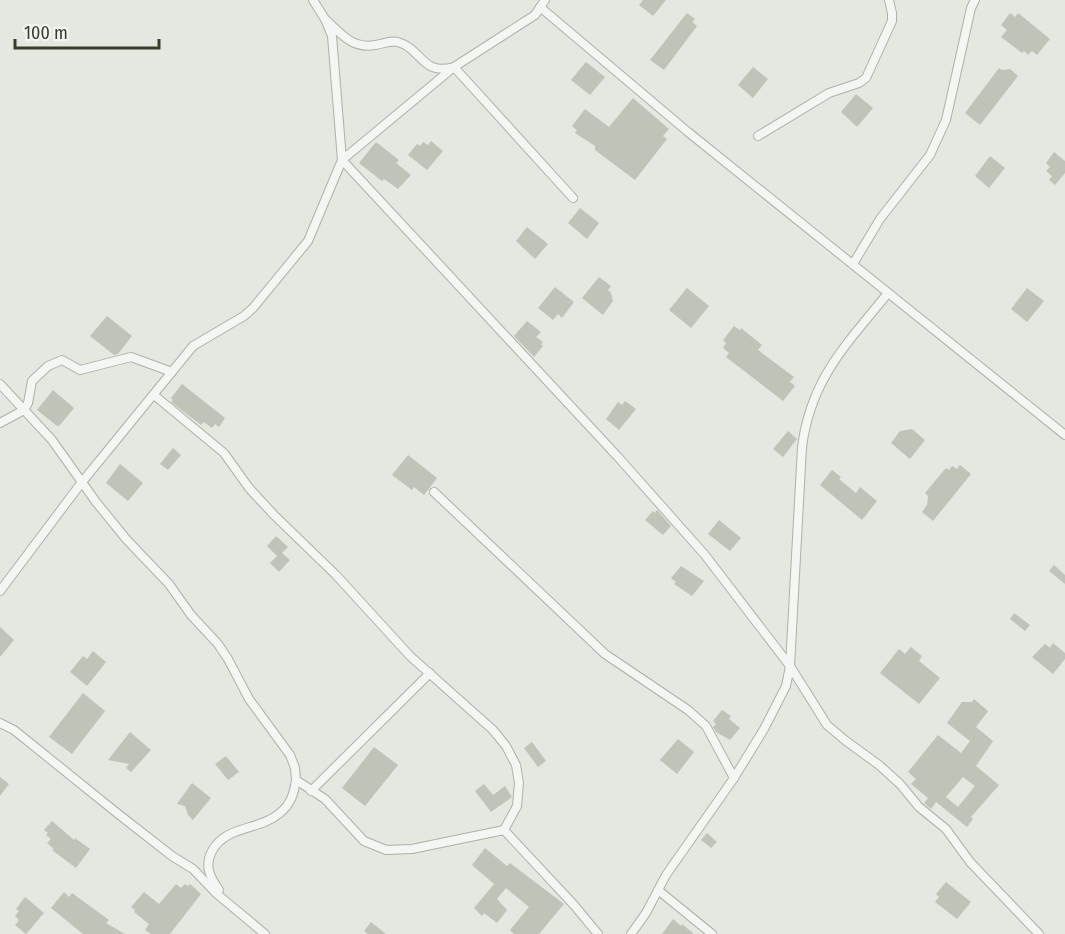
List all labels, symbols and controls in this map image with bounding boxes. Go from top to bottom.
scale bar [15,12,159,50]
text: 100 m [24,22,68,44]

